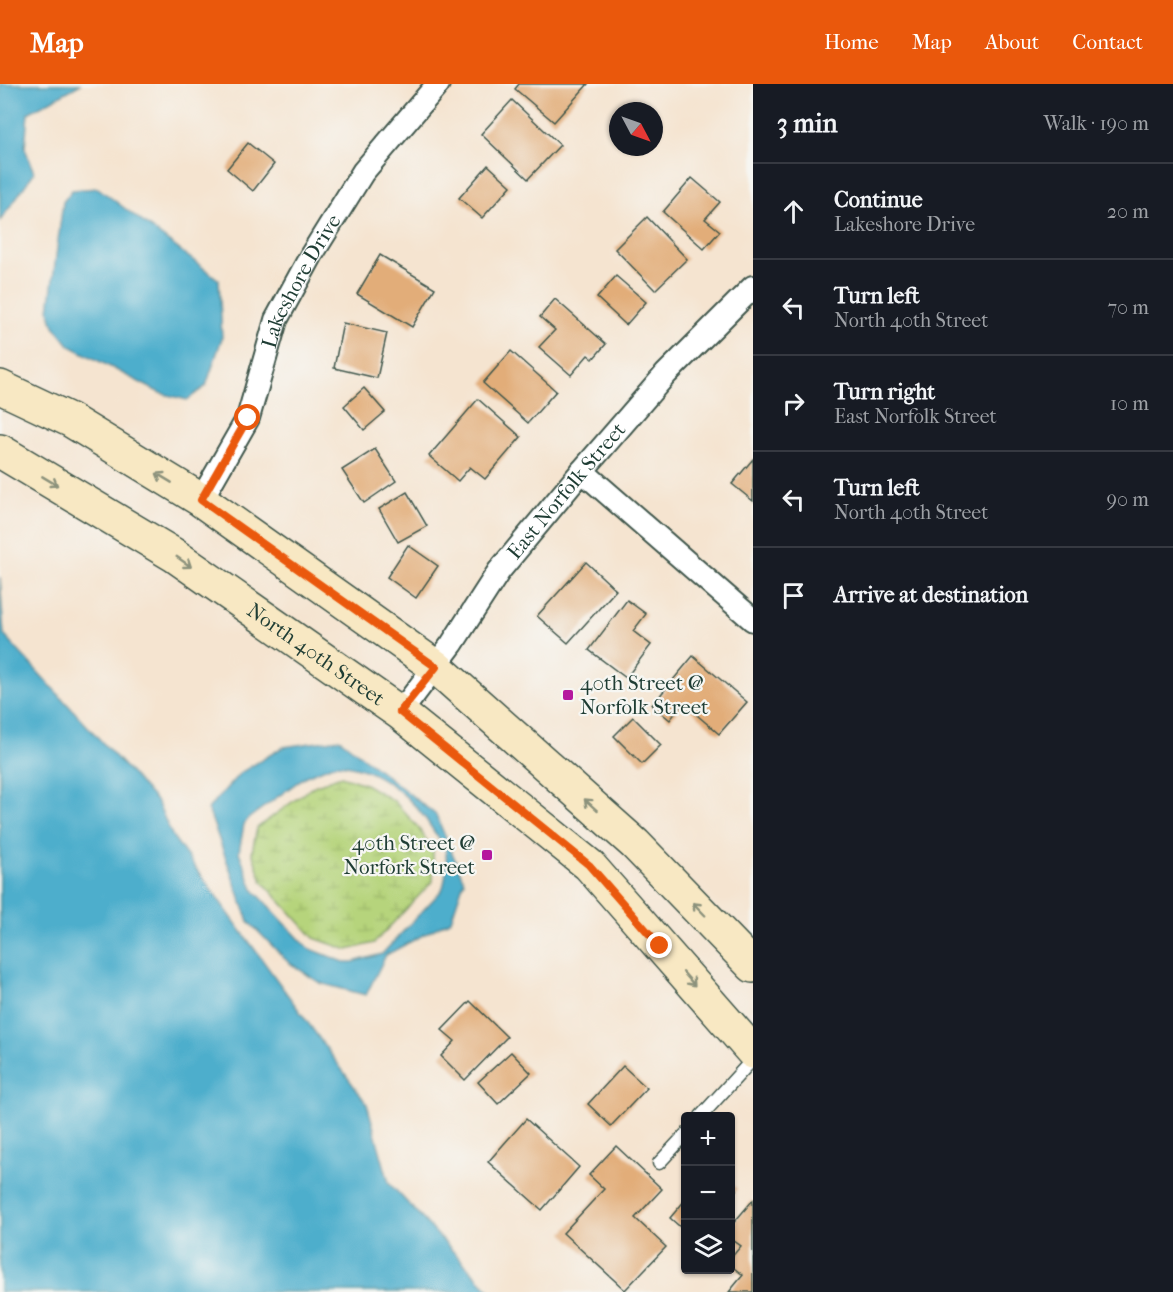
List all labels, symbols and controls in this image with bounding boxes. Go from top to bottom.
text: Map [30,26,84,59]
text: Home [824,30,879,54]
text: Map [912,30,952,54]
text: About [985,30,1039,54]
text: Contact [1072,30,1143,54]
north arrow [609,102,663,156]
text: 3 min [777,108,838,139]
text: Walk · 190 m [1043,112,1149,135]
text: Continue [834,187,923,213]
icon: ahead [777,195,810,228]
text: 20 m [1107,200,1149,223]
street label: Lakeshore Drive [257,210,346,351]
text: Lakeshore Drive [834,213,975,236]
text: Turn left [834,283,920,309]
icon: left [777,291,810,324]
text: 70 m [1107,296,1149,319]
text: North 40th Street [834,309,988,332]
text: Turn right [834,379,935,405]
icon: right [777,387,810,420]
text: 10 m [1110,392,1149,415]
route start [234,404,260,430]
text: East Norfolk Street [834,405,997,428]
street label: East Norfolk Street [502,417,631,564]
one-way arrow [156,471,173,483]
one-way arrow [41,475,58,487]
text: Turn left [834,475,920,501]
icon: left [777,483,810,516]
text: 90 m [1107,488,1149,511]
text: North 40th Street [834,501,988,524]
one-way arrow [176,556,192,568]
icon: arrive [777,579,810,612]
text: Arrive at destination [834,582,1028,608]
street label: North 40th Street [243,598,390,711]
place label: 40th Street @ Norfolk Street [580,671,709,719]
marker: 40th Street @ Norfolk Street [561,688,575,702]
one-way arrow [584,798,599,812]
place label: 40th Street @ Norfork Street [343,831,476,879]
marker: 40th Street @ Norfork Street [480,848,494,862]
one-way arrow [691,901,706,916]
route end [646,932,672,958]
one-way arrow [682,971,696,986]
map controls [681,1112,735,1274]
button: + [681,1112,735,1166]
button: − [681,1166,735,1220]
button: layers [681,1220,735,1274]

